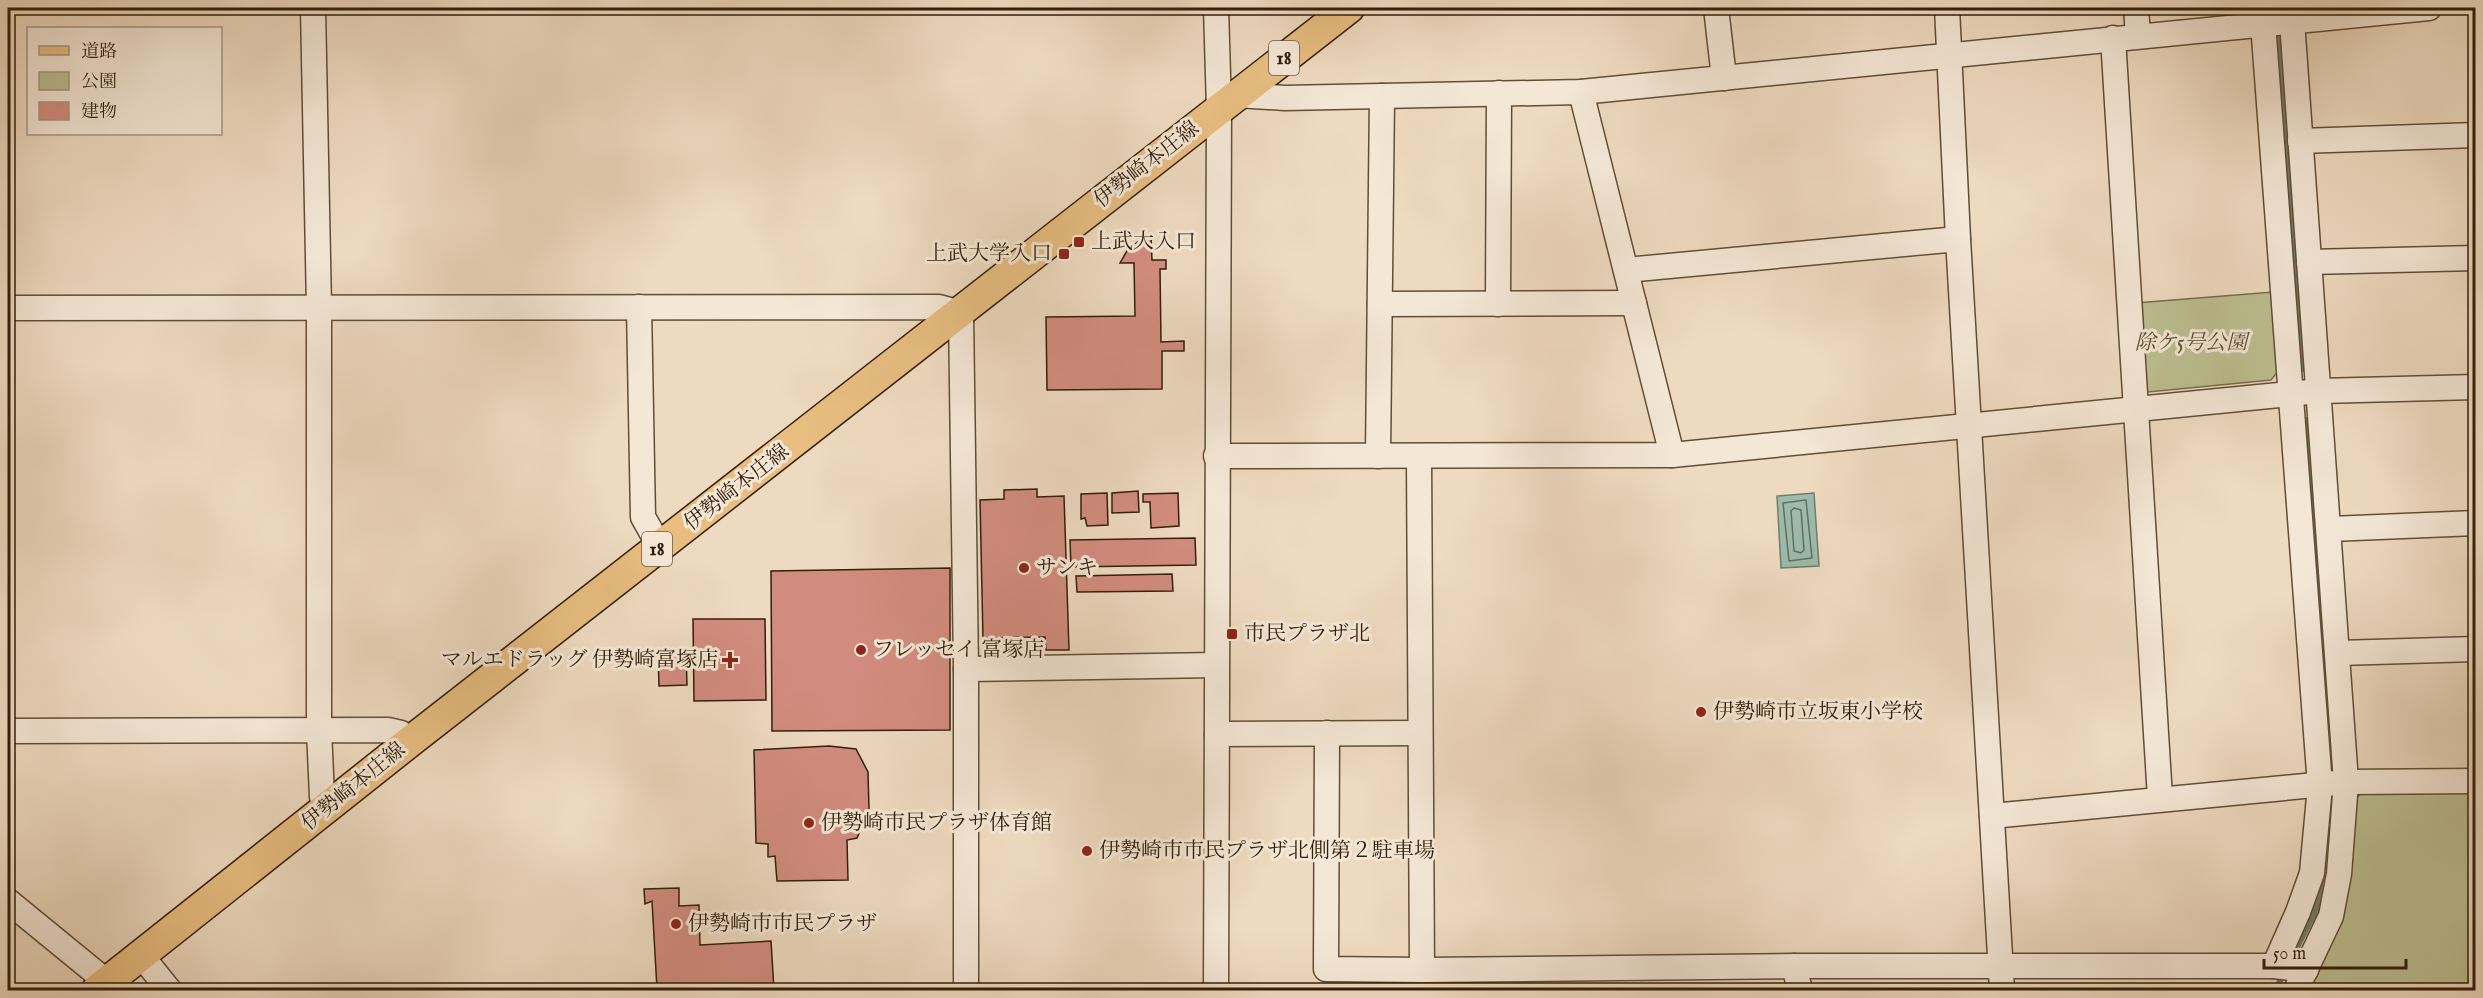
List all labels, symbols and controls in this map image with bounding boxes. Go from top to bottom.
legend [27,27,222,135]
text: 道路 [81,41,117,64]
road number: 18 [1269,41,1299,75]
text: 公園 [81,71,117,94]
text: 建物 [81,101,117,124]
street label: 伊勢崎本庄線 [1089,116,1205,214]
place label: 上武大入口 [1091,229,1196,256]
marker: 上武大入口 [1072,235,1086,249]
place label: 上武大学入口 [926,241,1052,268]
marker: 上武大学入口 [1057,247,1071,261]
park label: 除ケ5号公園 [2135,330,2250,357]
street label: 伊勢崎本庄線 [679,439,795,537]
road number: 18 [642,532,672,566]
place label: サンキ [1036,555,1098,582]
marker: サンキ [1017,561,1031,575]
place label: 市民プラザ北 [1244,621,1370,648]
marker: 市民プラザ北 [1225,627,1239,641]
place label: フレッセイ 富塚店 [873,637,1044,664]
marker: フレッセイ 富塚店 [854,643,868,657]
place label: マルエドラッグ 伊勢崎富塚店 [441,647,718,674]
marker: マルエドラッグ 伊勢崎富塚店 [723,653,737,667]
place label: 伊勢崎市立坂東小学校 [1713,699,1923,726]
marker: 伊勢崎市立坂東小学校 [1694,705,1708,719]
street label: 伊勢崎本庄線 [297,737,411,837]
place label: 伊勢崎市民プラザ体育館 [821,810,1052,837]
marker: 伊勢崎市民プラザ体育館 [802,816,816,830]
place label: 伊勢崎市市民プラザ北側第２駐車場 [1099,838,1435,865]
marker: 伊勢崎市市民プラザ北側第２駐車場 [1080,844,1094,858]
place label: 伊勢崎市市民プラザ [688,911,877,938]
marker: 伊勢崎市市民プラザ [669,917,683,931]
scale bar [2264,932,2406,970]
text: 50 m [2273,943,2306,966]

